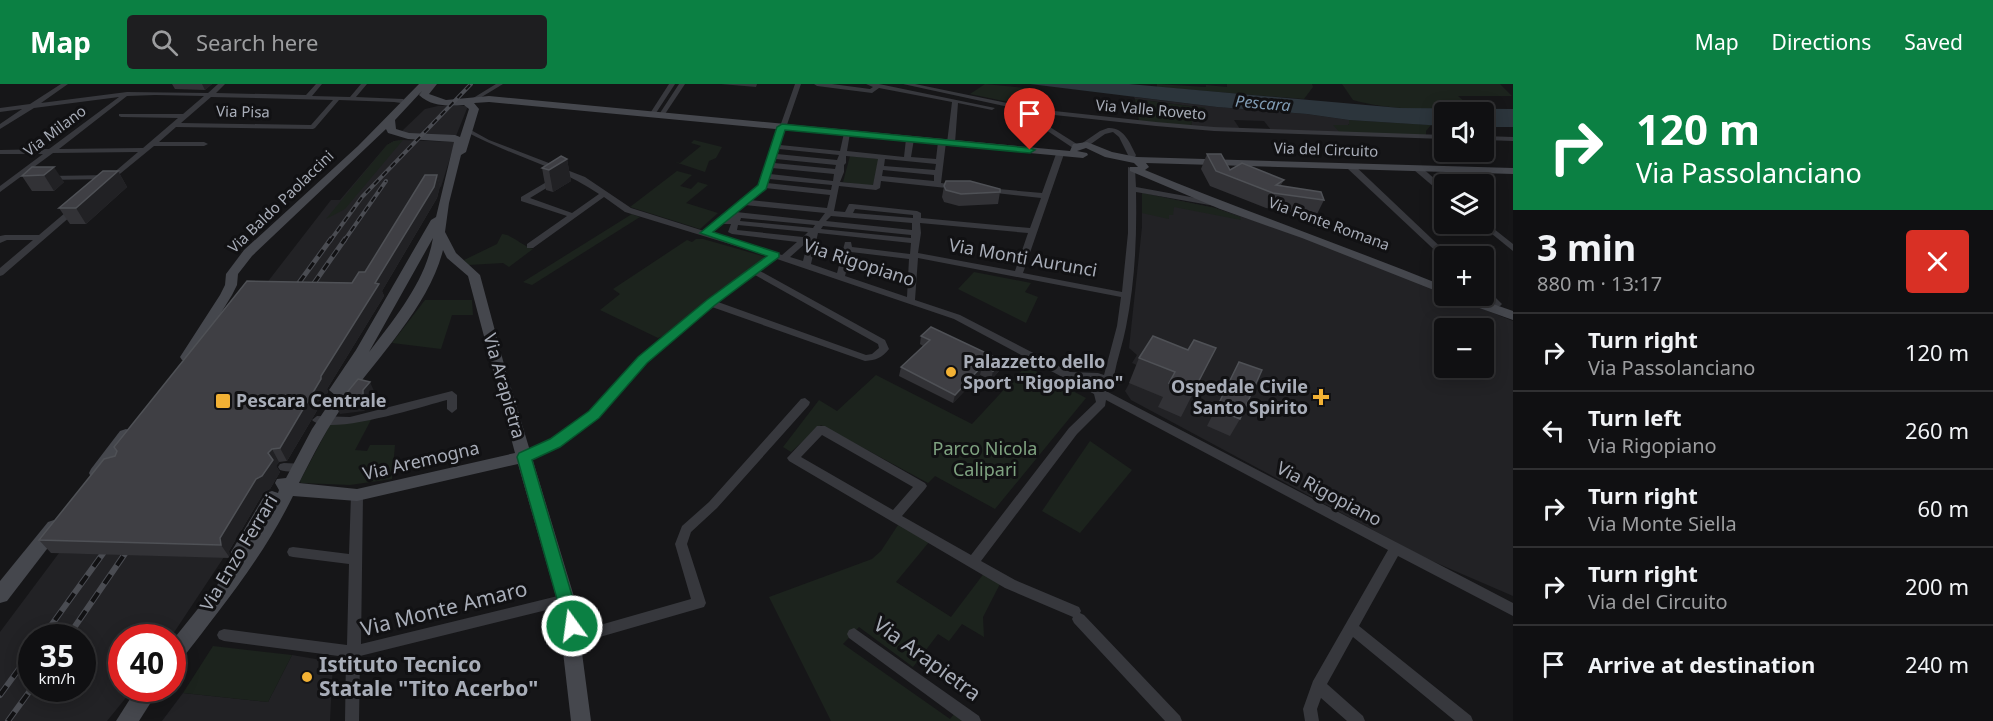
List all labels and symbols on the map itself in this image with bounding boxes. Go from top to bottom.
pin [1004,88,1055,150]
water label: Pescara [1234,90,1292,116]
street label: Via Valle Roveto [1095,94,1207,124]
street label: Via Milano [19,100,90,160]
street label: Via Pisa [216,101,270,121]
street label: Via del Circuito [1273,137,1379,161]
street label: Via Baldo Paolaccini [223,146,337,257]
street label: Via Fonte Romana [1266,192,1393,254]
street label: Via Monti Aurunci [947,232,1099,282]
street label: Via Rigopiano [801,233,918,291]
street label: Via Arapietra [478,330,531,441]
place label: Palazzetto dello Sport "Rigopiano" [963,349,1123,394]
marker: Palazzetto dello Sport "Rigopiano" [944,365,958,379]
place label: Ospedale Civile Santo Spirito [1171,374,1308,419]
place label: Pescara Centrale [236,388,387,412]
marker: Ospedale Civile Santo Spirito [1312,388,1330,406]
marker: Pescara Centrale [214,392,232,410]
street label: Via Aremogna [360,435,481,485]
park label: Parco Nicola Calipari [933,436,1037,481]
street label: Via Rigopiano [1273,455,1386,531]
street label: Via Enzo Ferrari [194,490,282,615]
street label: Via Monte Amaro [358,574,530,642]
position arrow [540,594,604,658]
street label: Via Arapietra [868,610,987,707]
speed limit sign: 40 [108,624,186,702]
place label: Istituto Tecnico Statale "Tito Acerbo" [319,650,538,702]
marker: Istituto Tecnico Statale "Tito Acerbo" [300,670,314,684]

